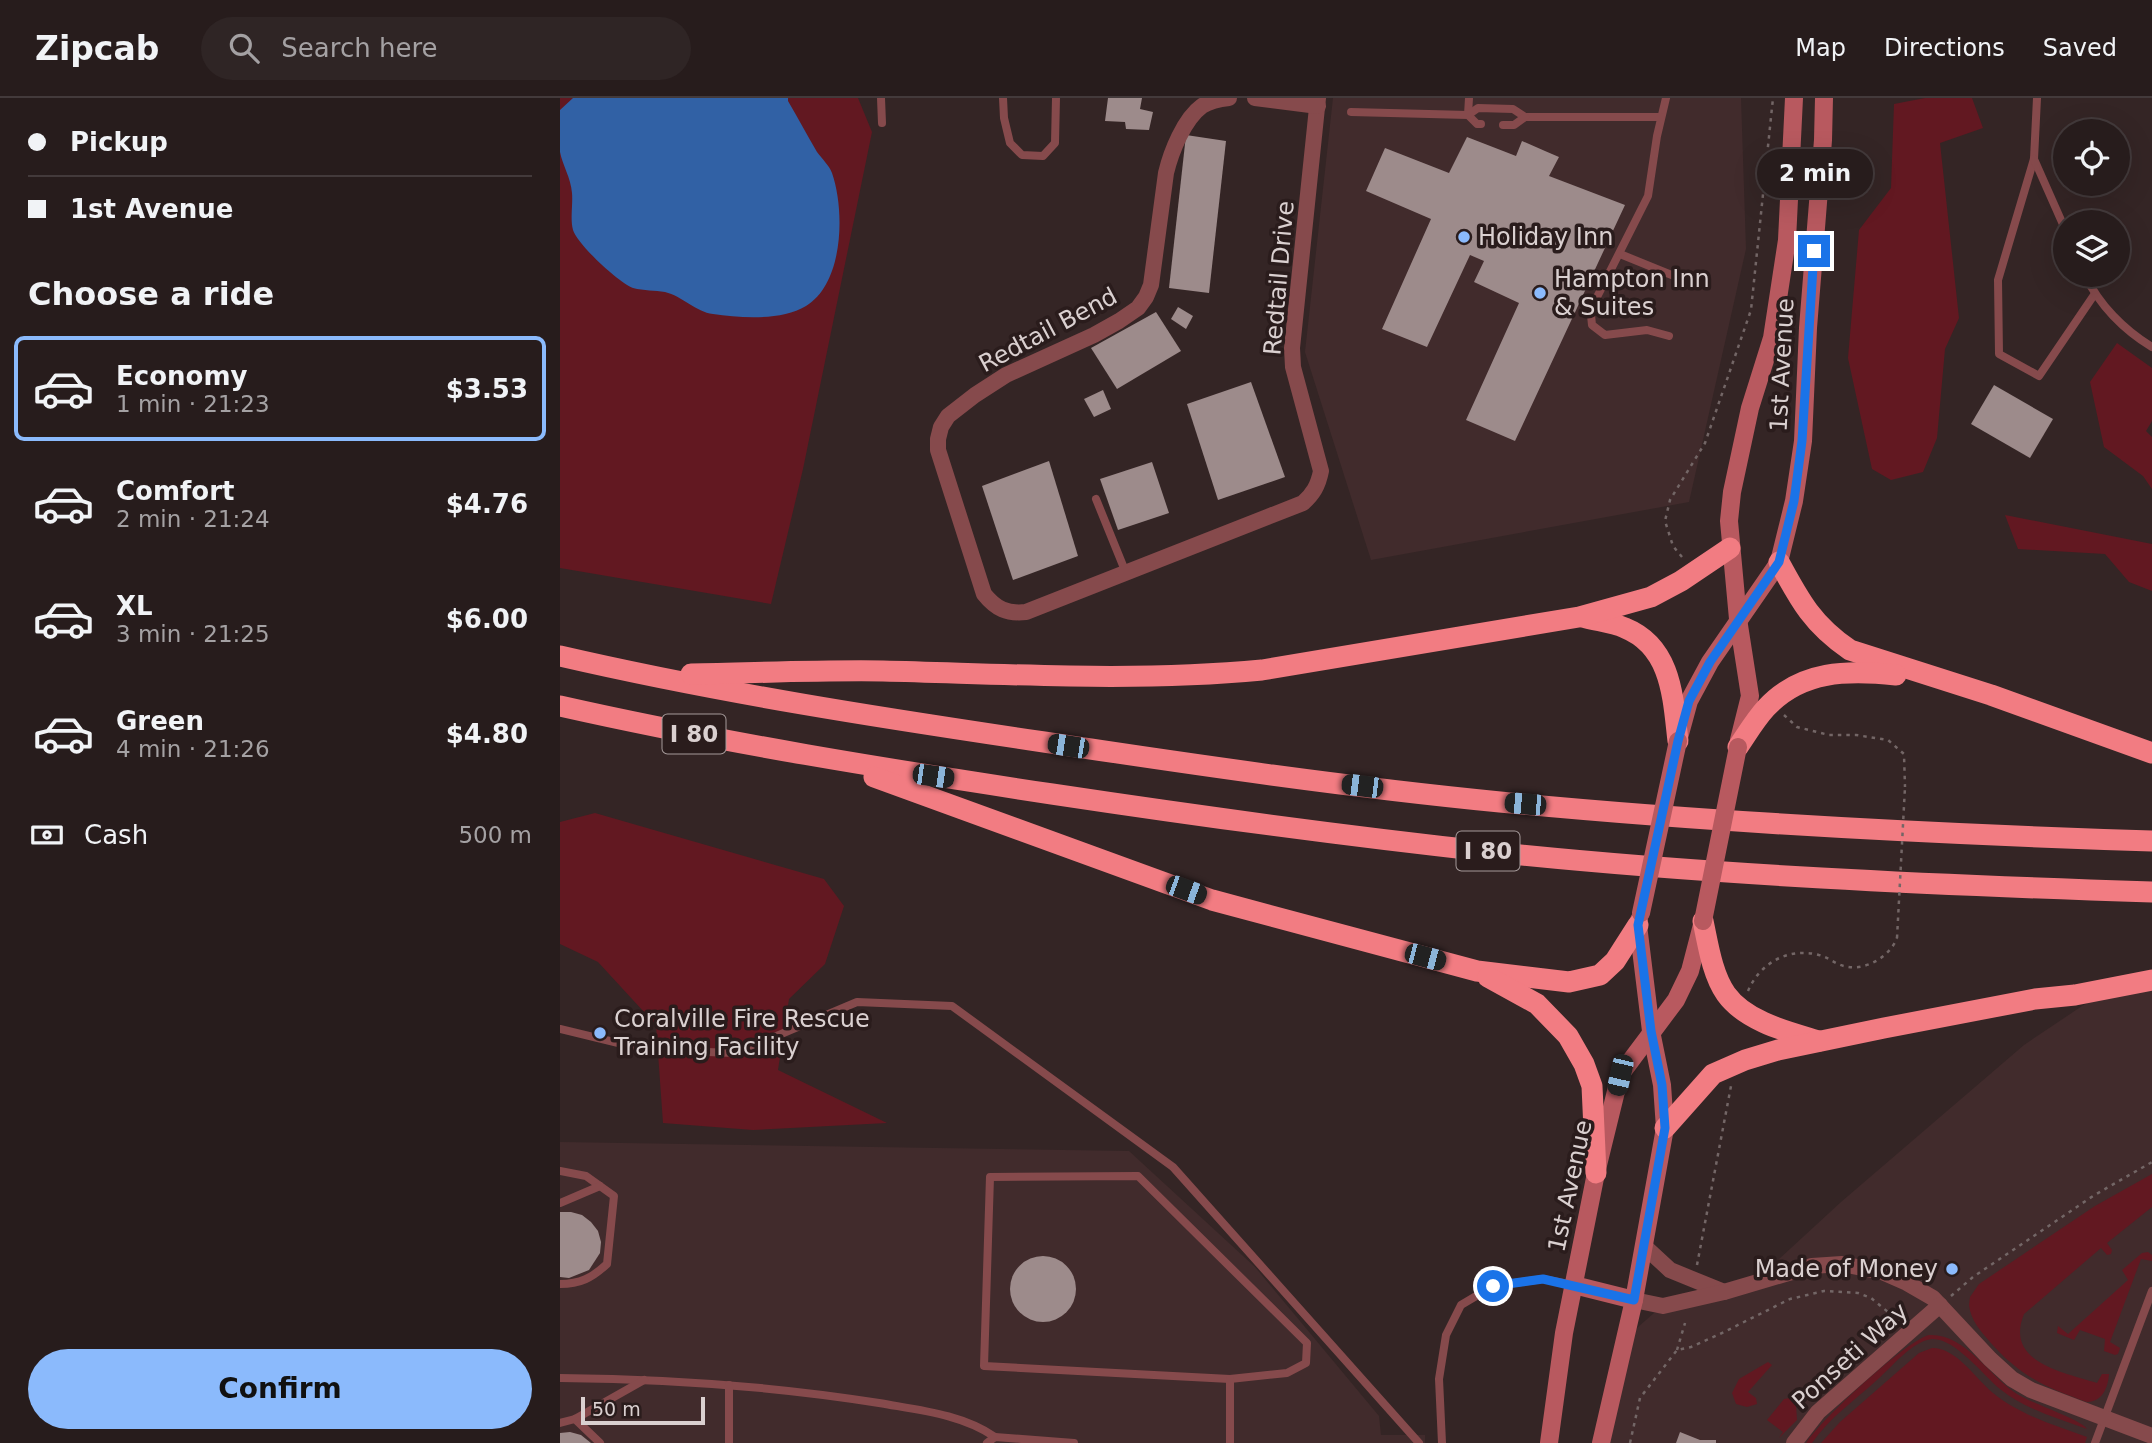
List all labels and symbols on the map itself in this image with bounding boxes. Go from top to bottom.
callout: 2 min [1756,150,1872,198]
street label: Redtail Drive [1258,200,1300,356]
place label: Holiday Inn [1478,223,1613,251]
marker: Holiday Inn [1456,229,1472,245]
route end [1798,235,1830,267]
place label: Hampton Inn & Suites [1554,265,1710,321]
street label: Redtail Bend [974,282,1122,378]
marker: Hampton Inn & Suites [1532,285,1548,301]
street label: 1st Avenue [1765,297,1799,433]
road number: I 80 [662,714,726,754]
car [1046,732,1091,760]
car [911,763,956,789]
car [1340,773,1385,799]
car [1504,792,1547,816]
road number: I 80 [1457,832,1520,870]
car [1163,873,1210,907]
car [1402,941,1449,973]
place label: Coralville Fire Rescue Training Facility [613,1005,870,1061]
marker: Coralville Fire Rescue Training Facility [592,1025,608,1041]
car [1606,1052,1635,1098]
street label: 1st Avenue [1542,1118,1598,1254]
place label: Made of Money [1755,1255,1938,1283]
marker: Made of Money [1944,1261,1960,1277]
route start [1477,1270,1509,1302]
street label: Ponseti Way [1787,1297,1913,1415]
scale bar [581,1394,705,1426]

